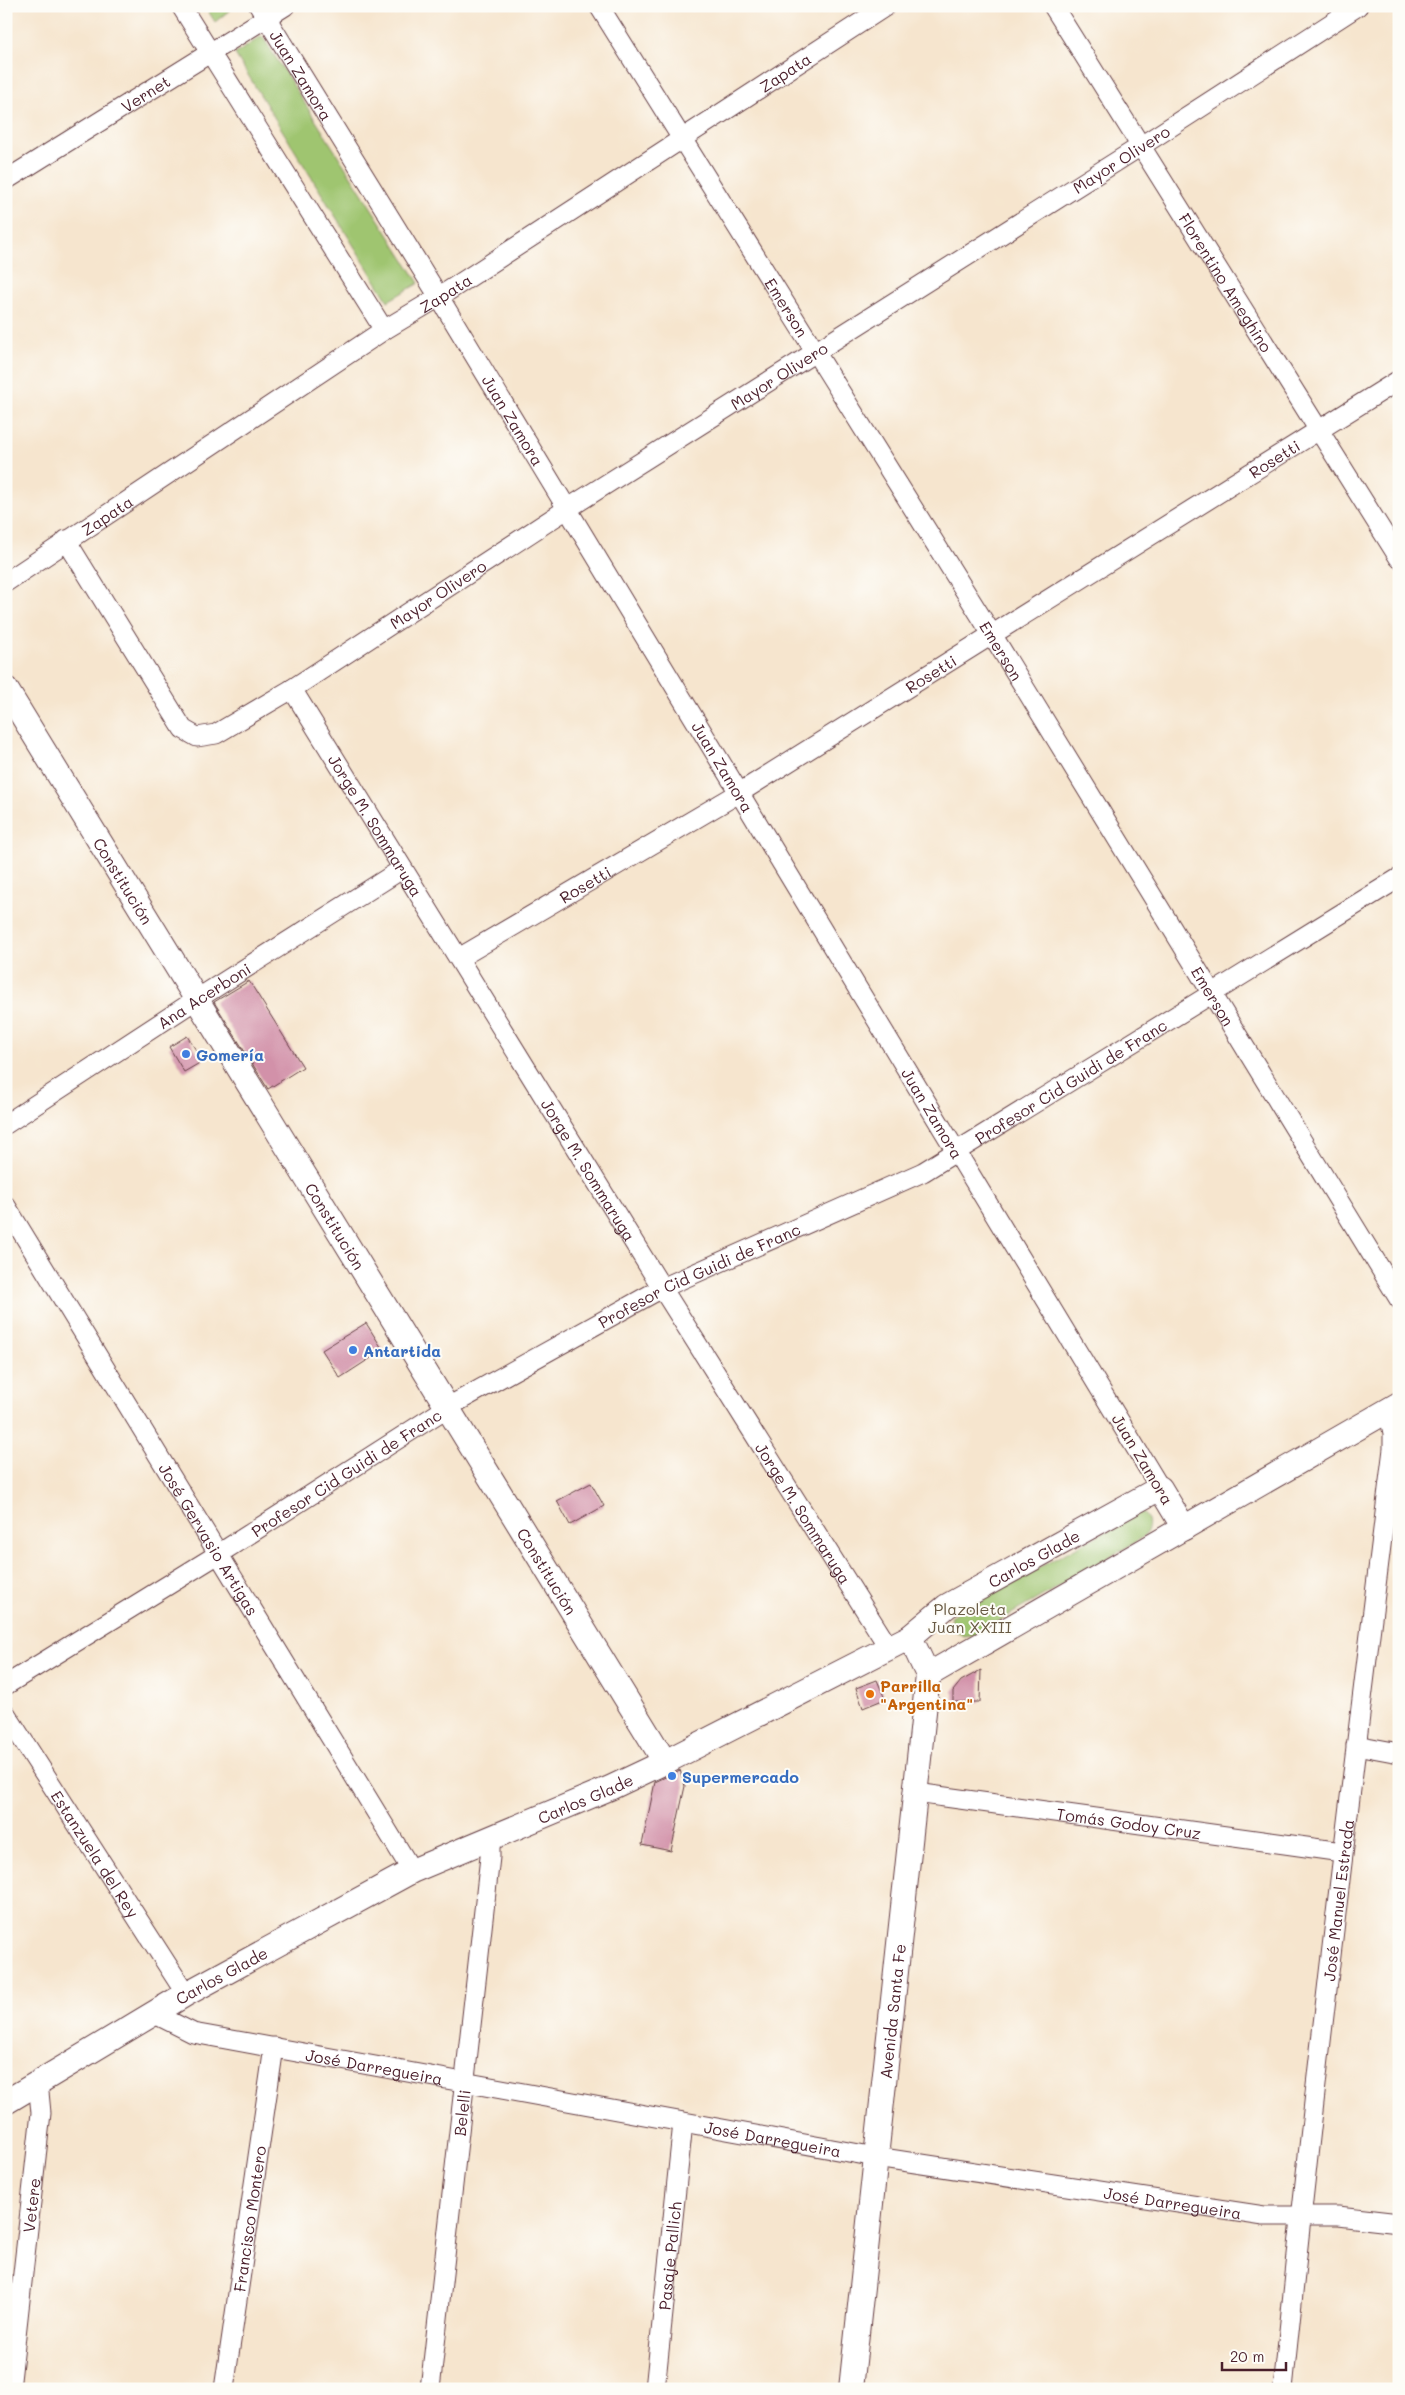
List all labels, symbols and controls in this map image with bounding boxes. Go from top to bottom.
street label: Juan Zamora [266,26,338,124]
street label: Zapata [755,47,815,96]
street label: Vernet [117,70,174,116]
street label: Mayor Olivero [1068,120,1173,197]
street label: Florentino Ameghino [1175,209,1278,356]
street label: Zapata [415,268,475,317]
street label: Emerson [761,273,814,341]
street label: Mayor Olivero [726,337,831,414]
street label: Juan Zamora [478,371,549,469]
street label: Rosetti [1244,434,1303,482]
street label: Zapata [77,490,136,540]
street label: Mayor Olivero [385,554,490,633]
street label: Emerson [976,617,1028,684]
street label: Rosetti [901,649,960,697]
street label: Juan Zamora [688,717,759,816]
street label: Jorge M. Sommaruga [324,750,428,900]
street label: Constitución [89,833,158,928]
street label: Rosetti [555,861,614,907]
street label: Ana Acerboni [153,957,254,1033]
street label: Emerson [1187,962,1240,1029]
street label: Profesor Cid Guidi de Franc [971,1014,1170,1148]
place label: Gomería [196,1044,264,1065]
marker: Gomería [180,1048,192,1060]
street label: Juan Zamora [897,1064,969,1162]
street label: Jorge M. Sommaruga [537,1095,641,1245]
street label: Constitución [301,1179,370,1273]
street label: Profesor Cid Guidi de Franc [594,1218,803,1332]
place label: Antartida [363,1340,441,1361]
marker: Antartida [347,1344,359,1356]
street label: Profesor Cid Guidi de Franc [247,1404,445,1541]
street label: Juan Zamora [1108,1410,1178,1508]
street label: Jorge M. Sommaruga [751,1438,856,1588]
street label: José Gervasio Artigas [155,1459,264,1619]
street label: Constitución [513,1524,582,1618]
street label: Carlos Glade [984,1524,1083,1592]
park label: Plazoleta Juan XXIII [928,1598,1012,1637]
place label: Parrilla "Argentina" [880,1675,973,1714]
marker: Parrilla "Argentina" [864,1688,876,1700]
place label: Supermercado [682,1766,799,1787]
street label: Carlos Glade [534,1768,636,1828]
marker: Supermercado [666,1770,678,1782]
street label: Estanzuela del Rey [47,1786,144,1921]
street label: Tomás Godoy Cruz [1055,1802,1203,1843]
street label: José Manuel Estrada [1318,1818,1358,1982]
street label: Carlos Glade [171,1941,271,2009]
street label: Avenida Santa Fe [874,1943,909,2080]
street label: José Darregueira [304,2043,445,2089]
street label: Belelli [448,2088,474,2137]
street label: José Darregueira [703,2116,843,2161]
street label: Francisco Montero [228,2144,270,2293]
street label: Vetere [17,2177,44,2234]
street label: José Darregueira [1102,2181,1243,2223]
street label: Pasaje Pallich [653,2200,685,2311]
scale bar [1222,2340,1286,2372]
text: 20 m [1230,2346,1264,2366]

